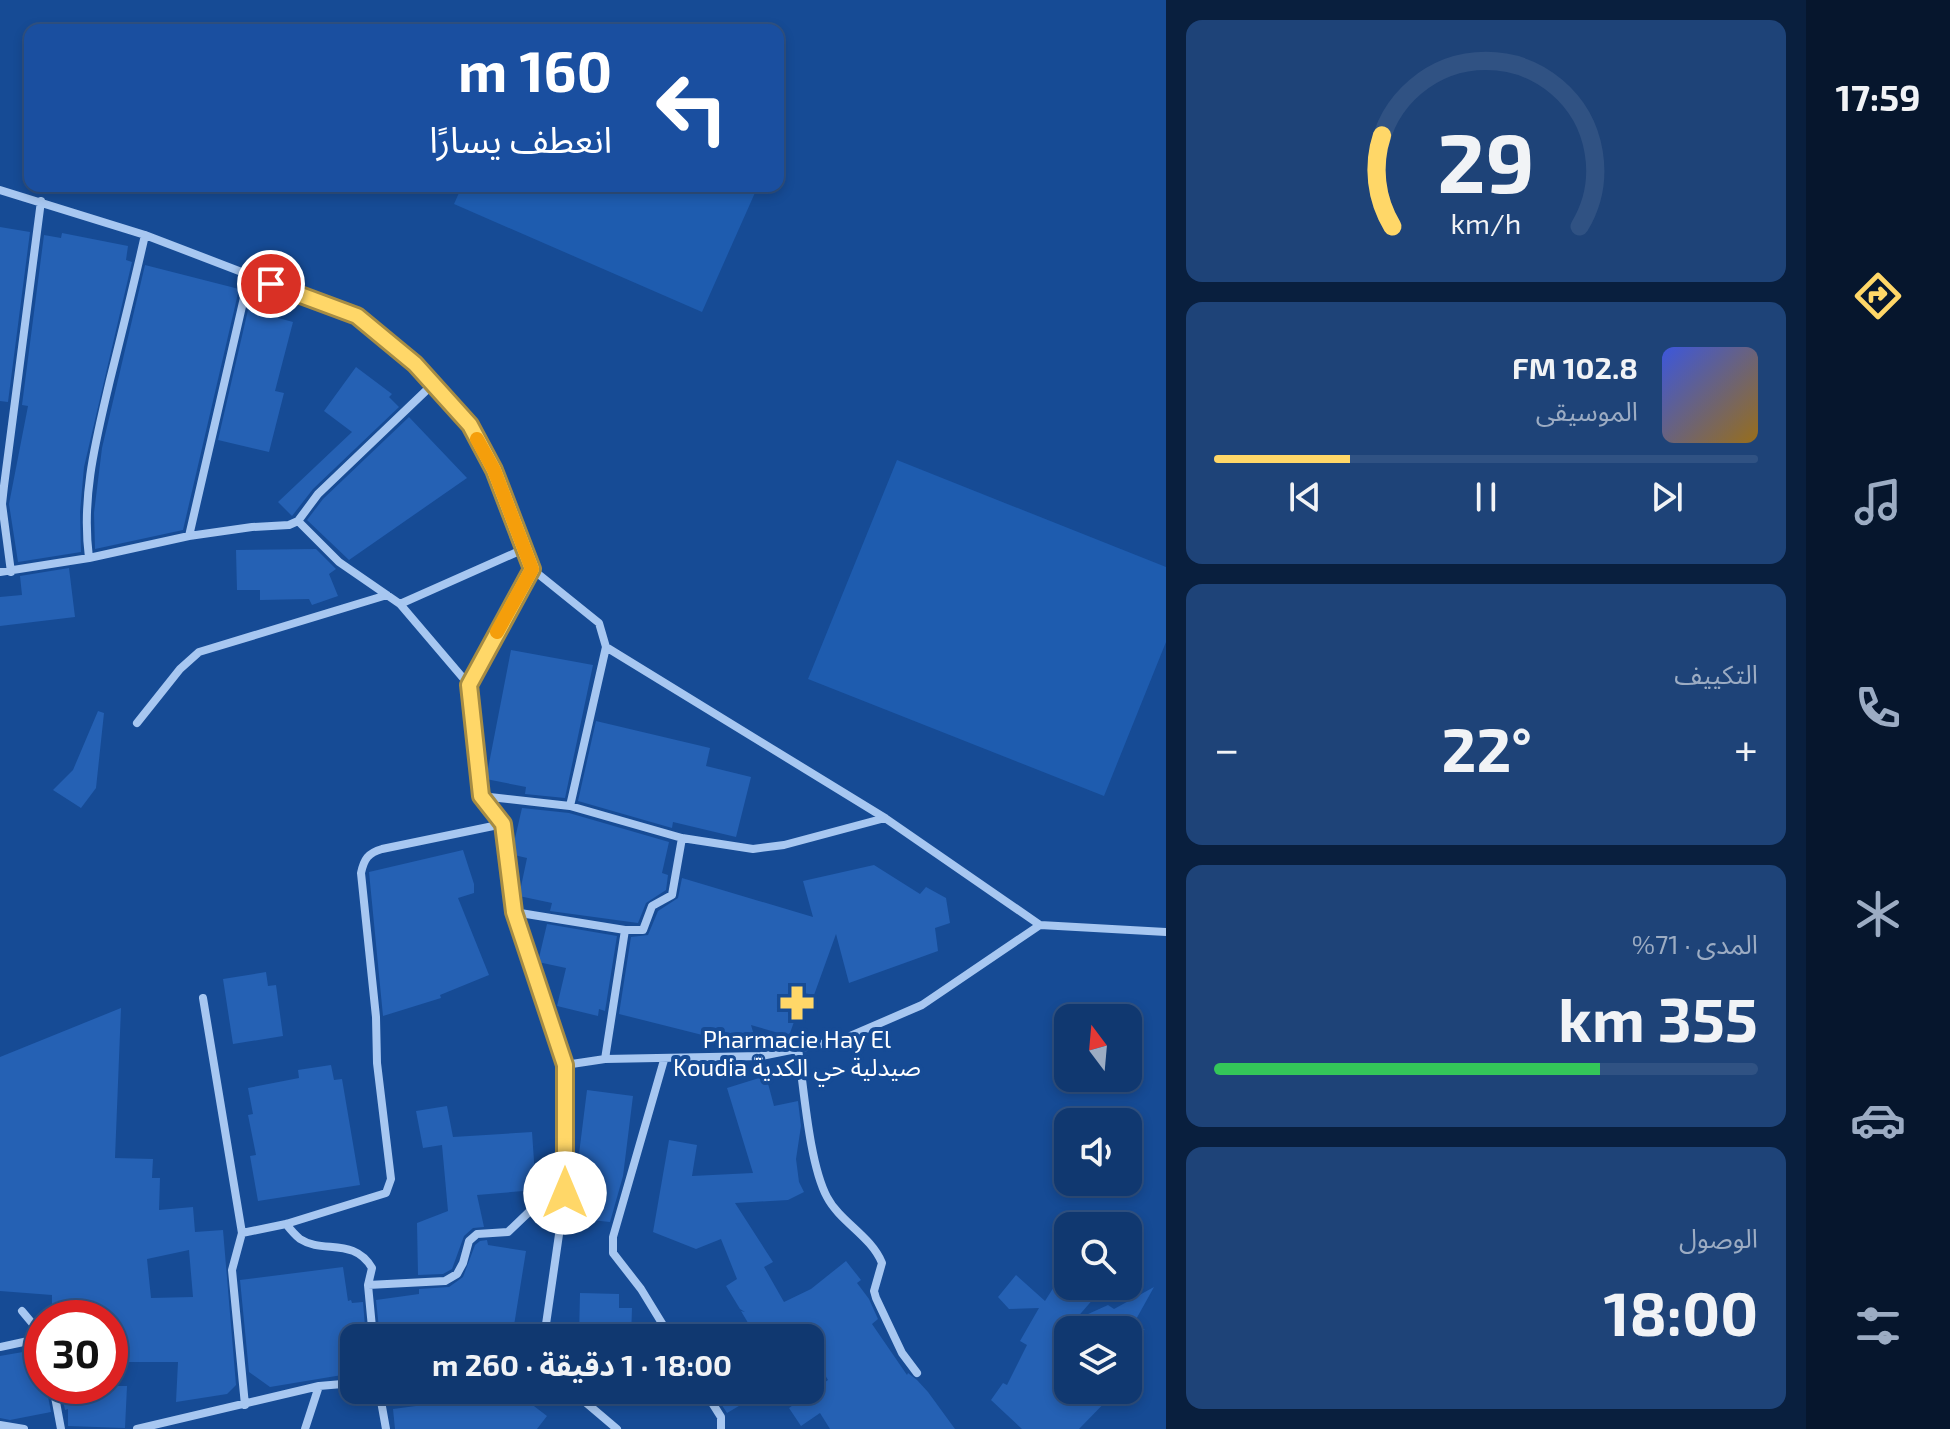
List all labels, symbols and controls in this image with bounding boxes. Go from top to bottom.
text: 160 m [458,36,612,103]
icon: left [640,56,744,160]
text: 17:59 [1836,75,1920,118]
text: 29 [1437,109,1535,209]
text: انعطف يسارًا [429,117,612,160]
text: km/h [1451,205,1521,240]
pin [237,250,305,318]
icon: arrive [249,262,293,306]
icon: directions [1850,268,1906,324]
text: 102.8 FM [1512,349,1638,385]
text: الموسيقى [1536,395,1638,426]
icon: music [1850,474,1906,530]
icon: previous [1283,475,1327,519]
icon: pause [1464,475,1508,519]
icon: next [1645,475,1689,519]
text: التكييف [1674,658,1758,689]
icon: phone [1850,680,1906,736]
text: 22° [1442,712,1532,784]
text: − [1214,721,1240,774]
text: + [1734,721,1758,774]
icon: climate [1850,886,1906,942]
text: المدى · 71% [1632,928,1758,959]
text: 355 km [1558,982,1758,1054]
pharmacy icon: Pharmacie Hay El Koudia صيدلية حي الكدية [778,984,816,1022]
north arrow [1054,1004,1142,1092]
map controls [1054,1004,1142,1404]
place label: Pharmacie Hay El Koudia صيدلية حي الكدية [673,1024,921,1087]
icon: car [1850,1092,1906,1148]
button: sound [1054,1108,1142,1196]
position arrow [523,1151,607,1235]
button: search [1054,1212,1142,1300]
text: الوصول [1679,1222,1758,1253]
text: 18:00 [1604,1276,1758,1348]
icon: filters [1850,1298,1906,1354]
speed limit sign: 30 [24,1300,128,1404]
button: layers [1054,1316,1142,1404]
text: 18:00 · 1 دقيقة · 260 m [432,1346,732,1382]

